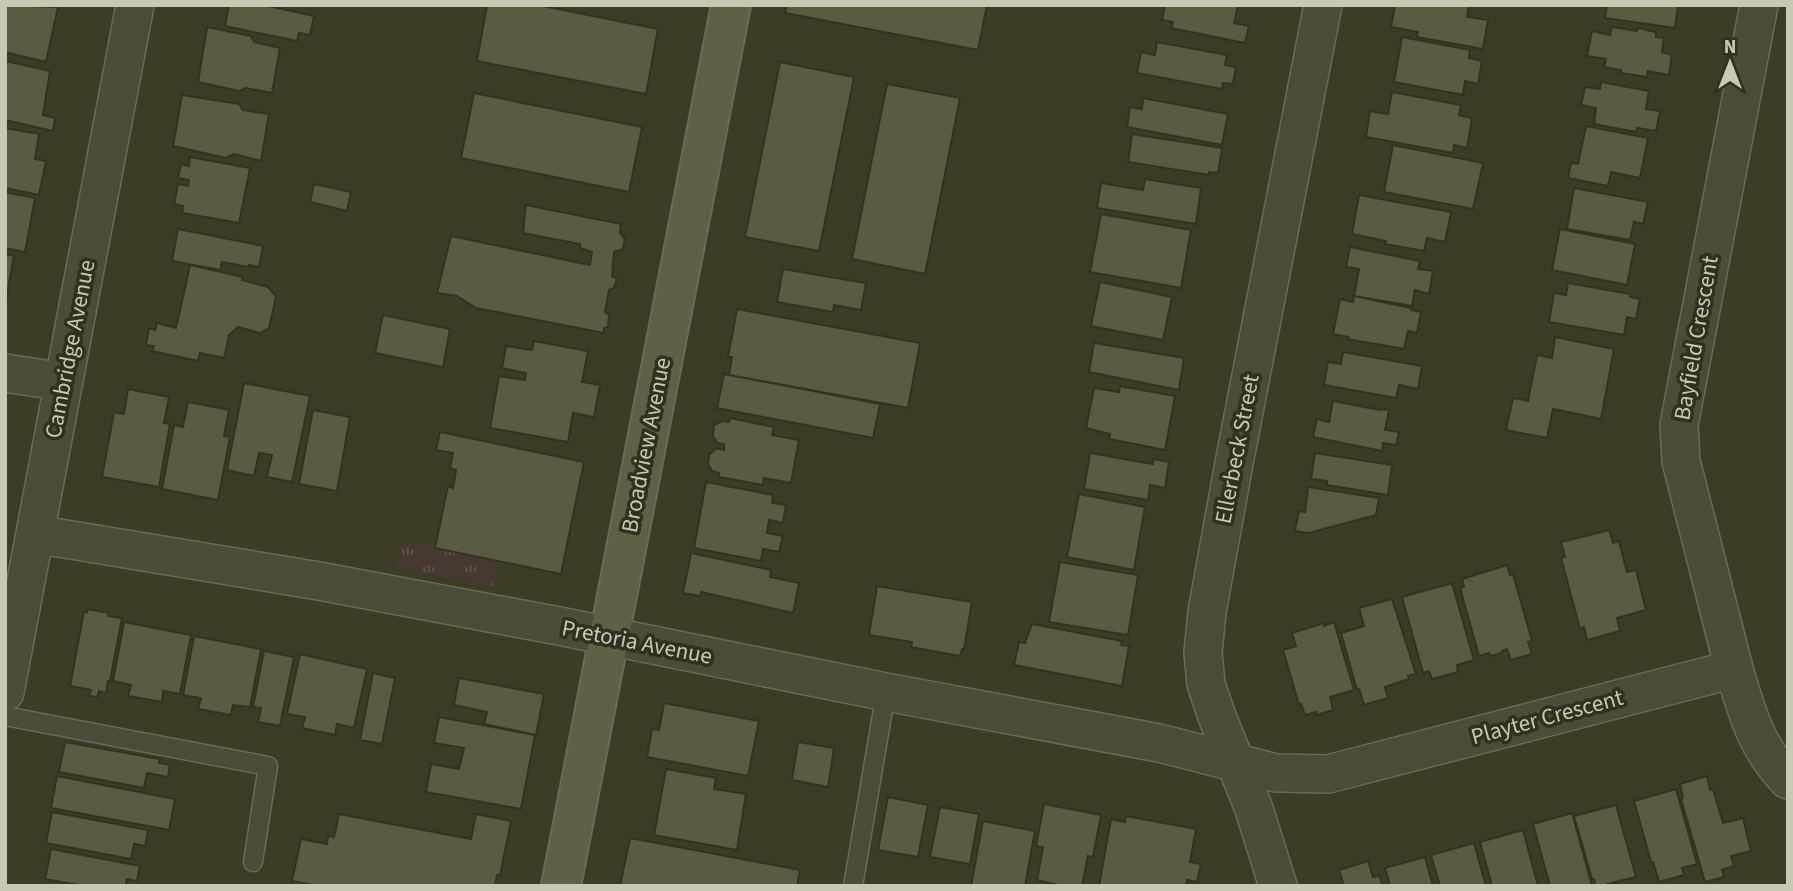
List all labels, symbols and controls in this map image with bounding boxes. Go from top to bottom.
north arrow [1695,28,1765,98]
text: N [1724,34,1736,61]
street label: Bayfield Crescent [1665,253,1727,423]
street label: Cambridge Avenue [37,257,103,441]
street label: Broadview Avenue [613,355,679,535]
street label: Ellerbeck Street [1206,371,1268,526]
street label: Pretoria Avenue [559,611,715,673]
street label: Playter Crescent [1467,681,1627,753]

